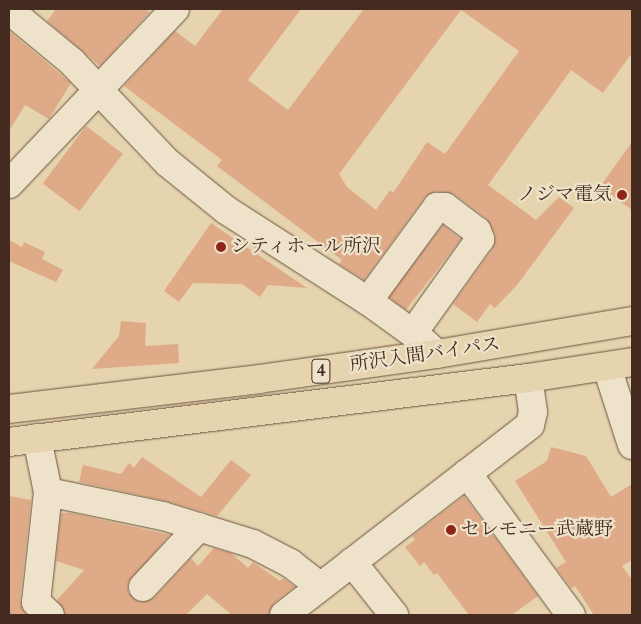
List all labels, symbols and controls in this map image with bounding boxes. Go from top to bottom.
place label: ノジマ電気 [517,184,612,206]
marker: ノジマ電気 [616,189,628,201]
place label: シティホール所沢 [231,236,383,258]
marker: シティホール所沢 [215,241,227,253]
street label: 所沢入間バイパス [348,333,502,377]
road number: 4 [311,356,331,386]
place label: セレモニー武蔵野 [461,519,613,541]
marker: セレモニー武蔵野 [445,524,457,536]

